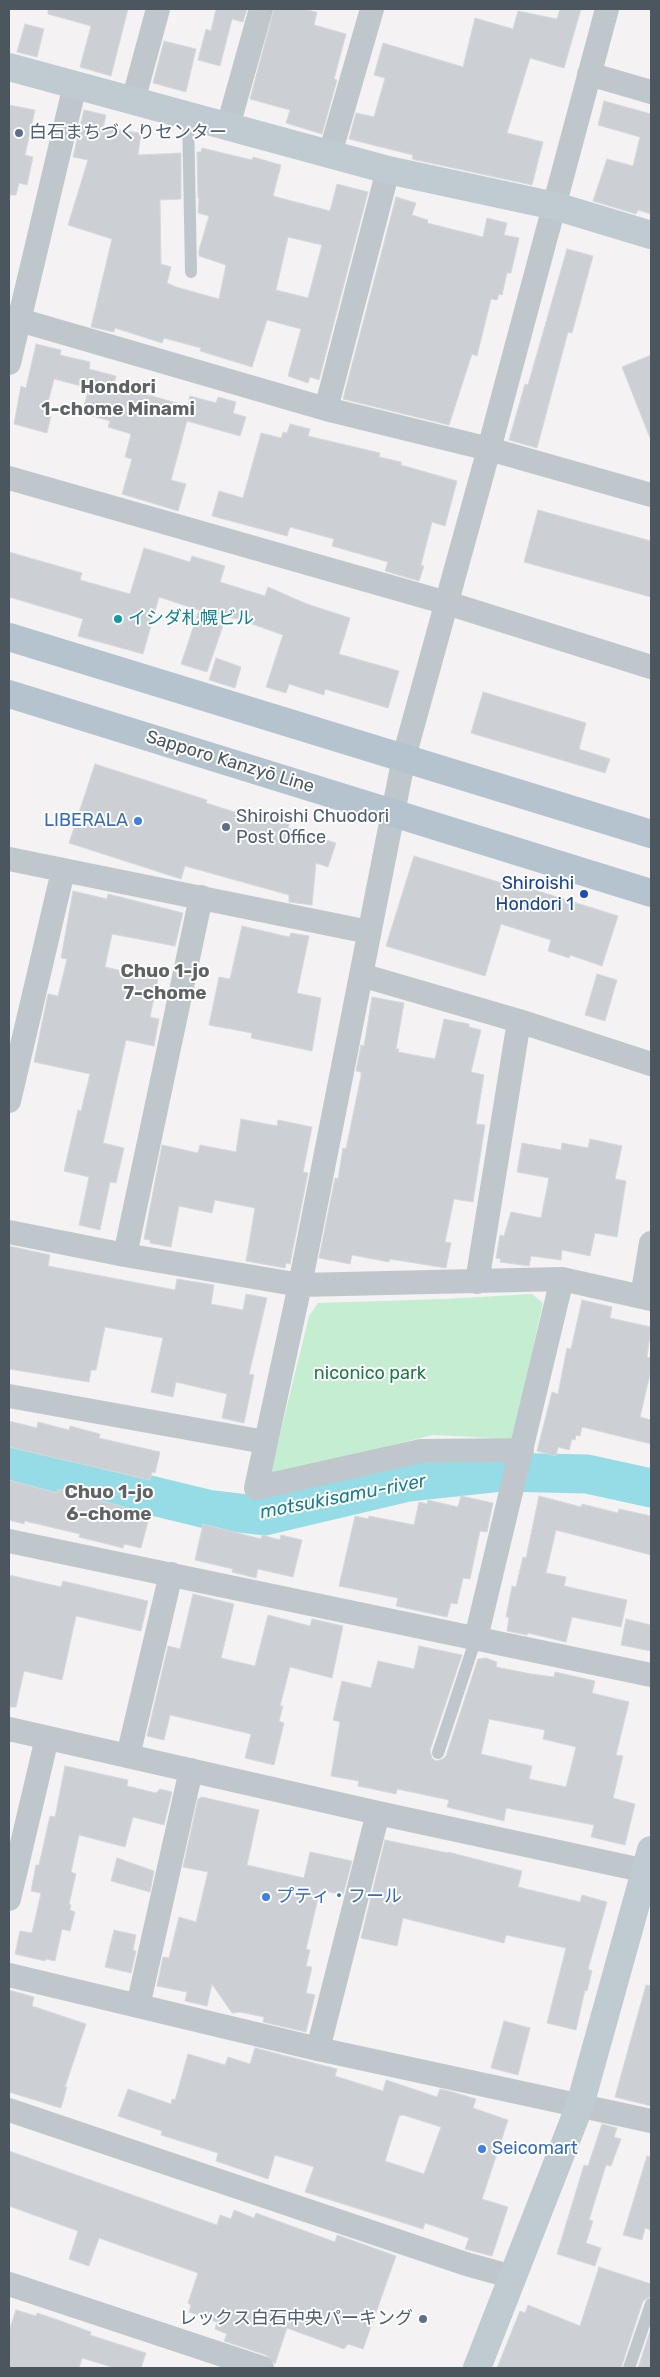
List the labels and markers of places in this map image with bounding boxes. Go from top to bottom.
place label: 白石まちづくりセンター [29,122,227,144]
marker: 白石まちづくりセンター [13,127,25,139]
place label: イシダ札幌ビル [128,608,254,630]
marker: イシダ札幌ビル [112,613,124,625]
place label: Shiroishi Chuodori Post Office [236,806,389,849]
place label: LIBERALA [44,810,128,832]
marker: LIBERALA [132,815,144,827]
marker: Shiroishi Chuodori Post Office [220,821,232,833]
place label: Shiroishi Hondori 1 [496,873,574,916]
marker: Shiroishi Hondori 1 [578,888,590,900]
place label: プティ・フール [276,1886,402,1908]
marker: プティ・フール [260,1891,272,1903]
place label: Seicomart [492,2138,578,2160]
marker: Seicomart [476,2143,488,2155]
place label: レックス白石中央パーキング [179,2308,413,2330]
marker: レックス白石中央パーキング [417,2313,429,2325]

